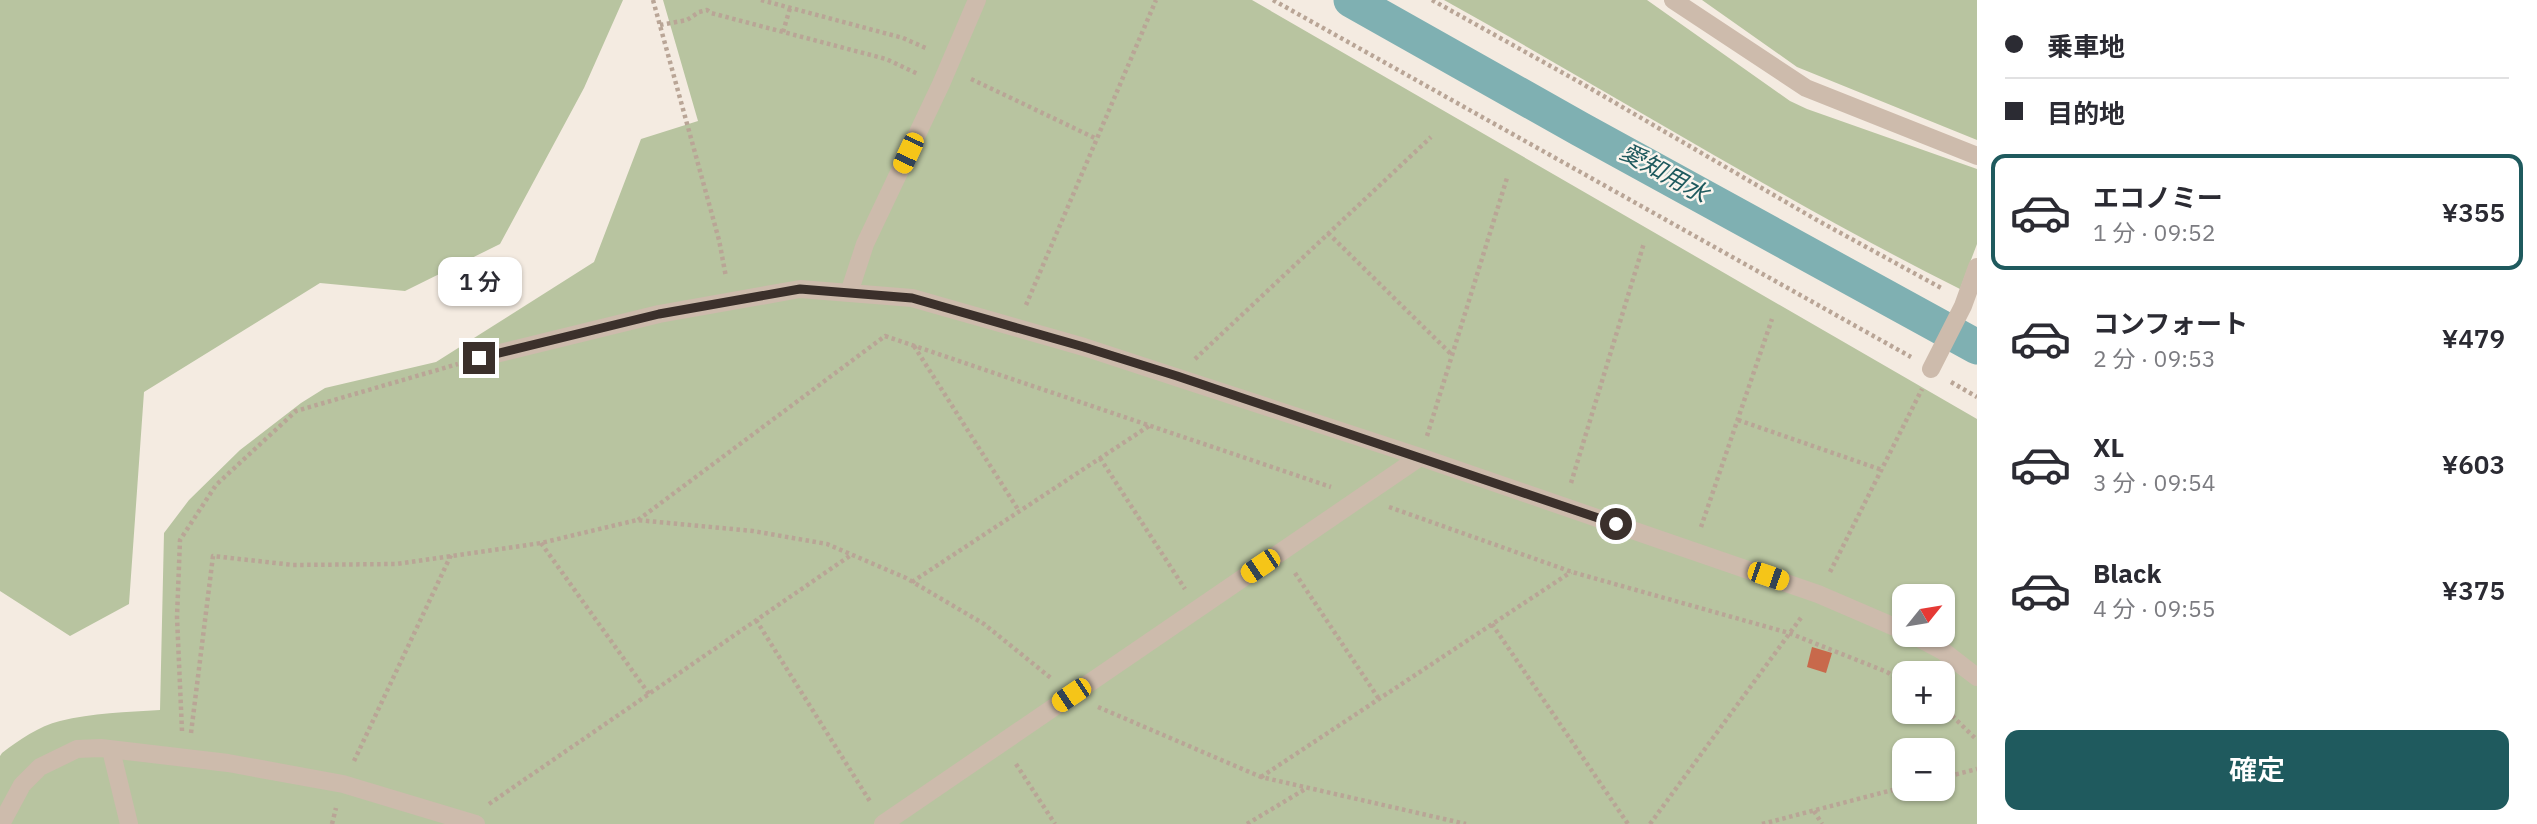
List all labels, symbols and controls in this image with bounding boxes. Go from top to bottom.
text: 乗車地 [2047,29,2125,63]
text: 目的地 [2047,96,2125,130]
car [890,130,927,176]
water label: 愛知用水 [1615,135,1717,211]
text: エコノミー [2093,180,2223,214]
icon: car [2009,181,2072,244]
text: ¥355 [2442,195,2505,229]
text: 1 分 · 09:52 [2093,217,2216,247]
callout: 1 分 [437,256,521,306]
text: 1 分 [459,266,501,296]
text: コンフォート [2093,306,2248,340]
icon: car [2009,307,2072,370]
text: ¥479 [2442,321,2505,355]
route end [463,342,495,374]
text: 2 分 · 09:53 [2093,343,2216,373]
text: XL [2093,430,2124,464]
icon: car [2009,433,2072,496]
text: ¥603 [2442,447,2505,481]
text: 3 分 · 09:54 [2093,467,2216,497]
route start [1600,508,1632,540]
car [1237,546,1284,586]
text: Black [2093,556,2161,590]
car [1745,559,1792,593]
icon: car [2009,559,2072,622]
text: ¥375 [2442,573,2505,607]
north arrow [1892,584,1955,648]
map controls [1892,584,1955,801]
text: 4 分 · 09:55 [2093,593,2216,623]
button: + [1892,661,1955,724]
car [1048,675,1095,715]
button: 確定 [2005,730,2509,810]
button: − [1892,738,1955,801]

